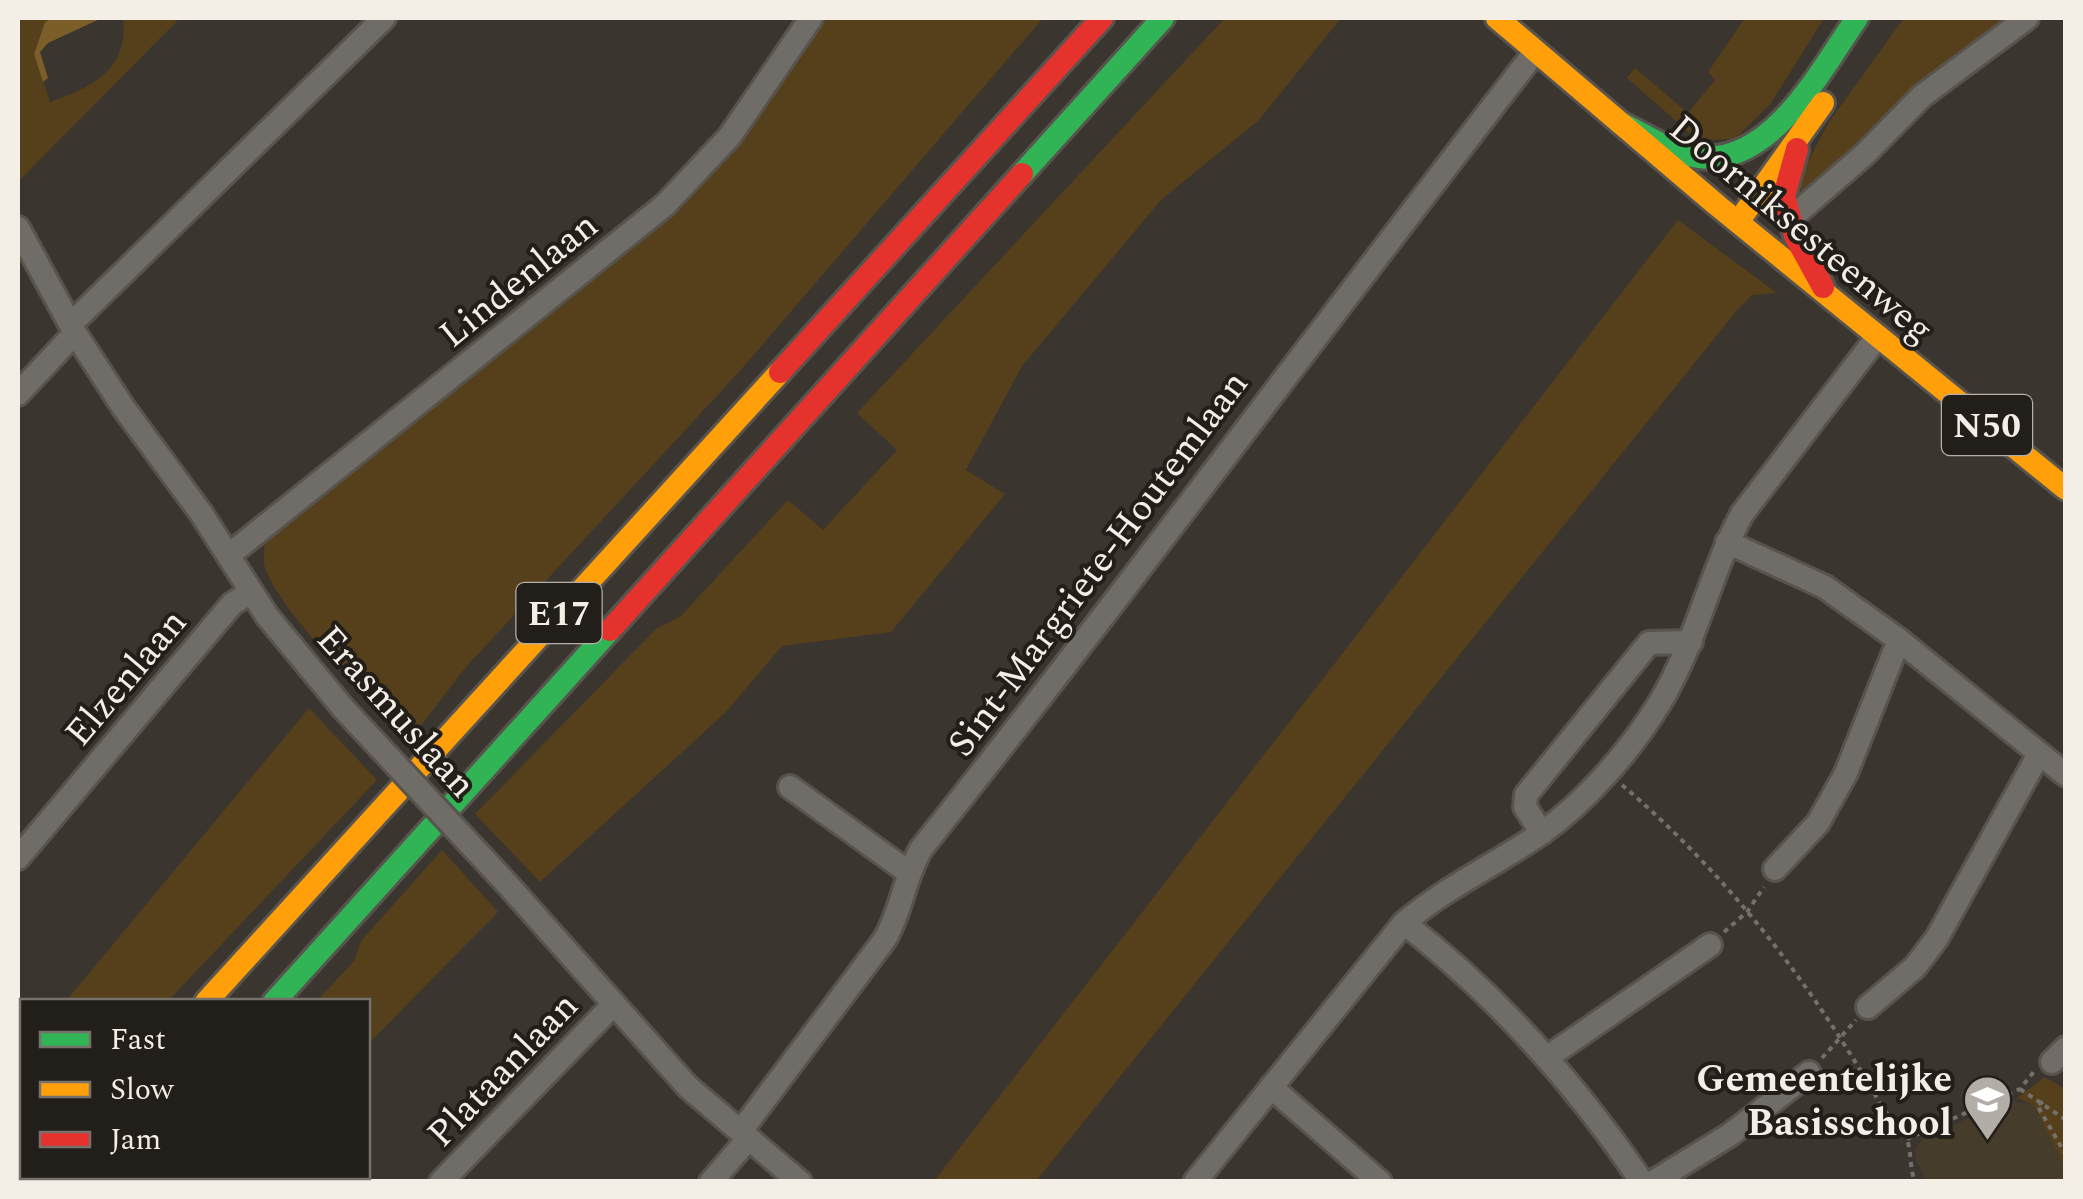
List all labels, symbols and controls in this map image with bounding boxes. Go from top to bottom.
street label: Doorniksesteenweg [1655,101,1946,358]
street label: Lindenlaan [427,198,611,363]
street label: Sint-Margriete-Houtemlaan [934,359,1264,770]
road number: N50 [1942,395,2032,455]
road number: E17 [516,583,602,643]
street label: Elzenlaan [51,596,202,760]
street label: Erasmuslaan [302,613,489,812]
street label: Plataanlaan [414,979,593,1161]
legend [20,999,370,1179]
text: Fast [110,1017,166,1063]
place label: Gemeentelijke Basisschool [1696,1051,1952,1153]
text: Slow [110,1067,175,1113]
school or university icon: Gemeentelijke Basisschool [1961,1074,2013,1142]
text: Jam [110,1117,161,1163]

